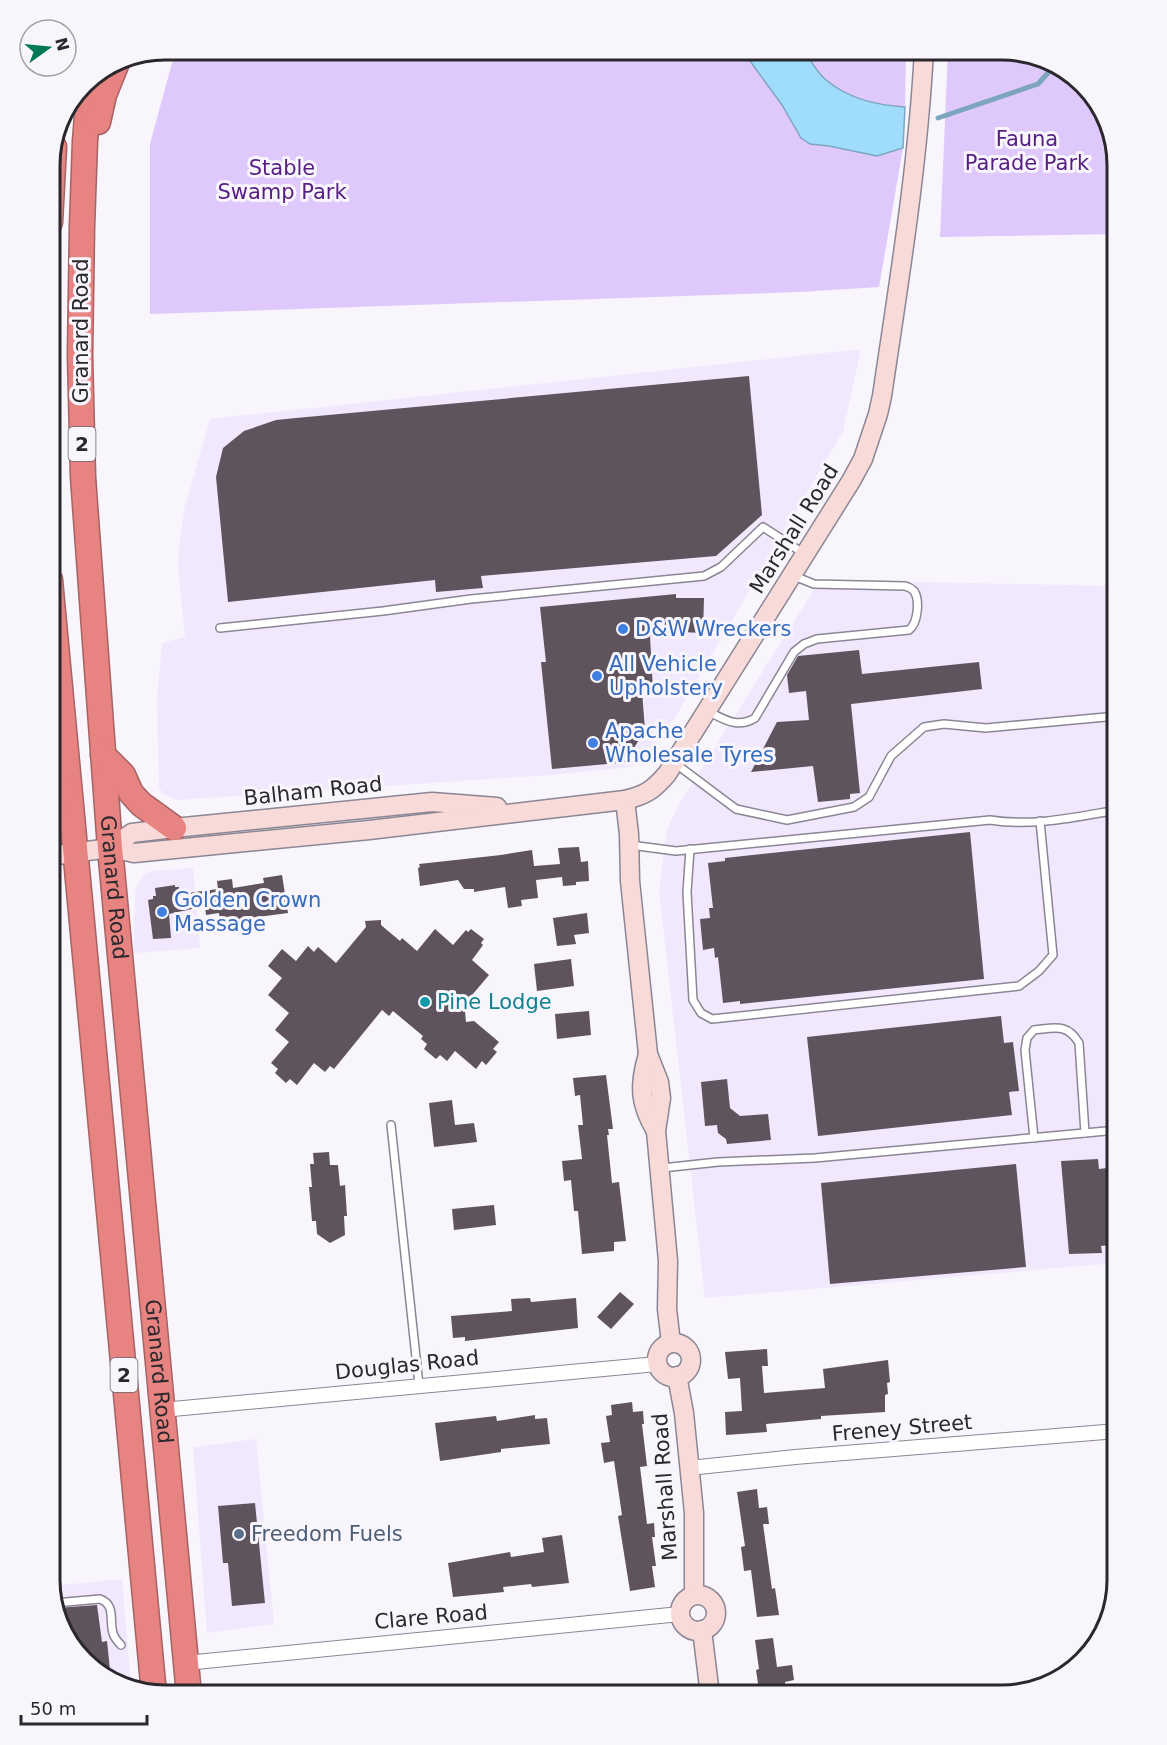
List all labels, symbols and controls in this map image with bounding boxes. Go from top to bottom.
north arrow [18,18,78,78]
text: N [51,35,73,53]
park label: Fauna Parade Park [965,127,1090,175]
park label: Stable Swamp Park [217,156,347,204]
street label: Granard Road [69,259,93,403]
road number: 2 [68,427,96,461]
street label: Marshall Road [745,460,843,598]
place label: D&W Wreckers [635,617,791,641]
marker: D&W Wreckers [616,622,630,636]
place label: All Vehicle Upholstery [609,652,723,700]
marker: All Vehicle Upholstery [590,669,604,683]
place label: Apache Wholesale Tyres [605,719,774,767]
marker: Apache Wholesale Tyres [586,736,600,750]
street label: Balham Road [243,772,383,810]
street label: Granard Road [96,814,132,961]
place label: Golden Crown Massage [174,888,321,936]
marker: Golden Crown Massage [155,905,169,919]
place label: Pine Lodge [437,990,552,1014]
marker: Pine Lodge [418,995,432,1009]
street label: Granard Road [140,1298,178,1445]
street label: Douglas Road [334,1346,480,1384]
road number: 2 [110,1358,138,1392]
street label: Freney Street [831,1410,973,1446]
street label: Marshall Road [648,1412,682,1562]
place label: Freedom Fuels [251,1522,403,1546]
marker: Freedom Fuels [232,1527,246,1541]
street label: Clare Road [373,1600,489,1634]
scale bar [21,1688,147,1726]
text: 50 m [30,1698,76,1719]

